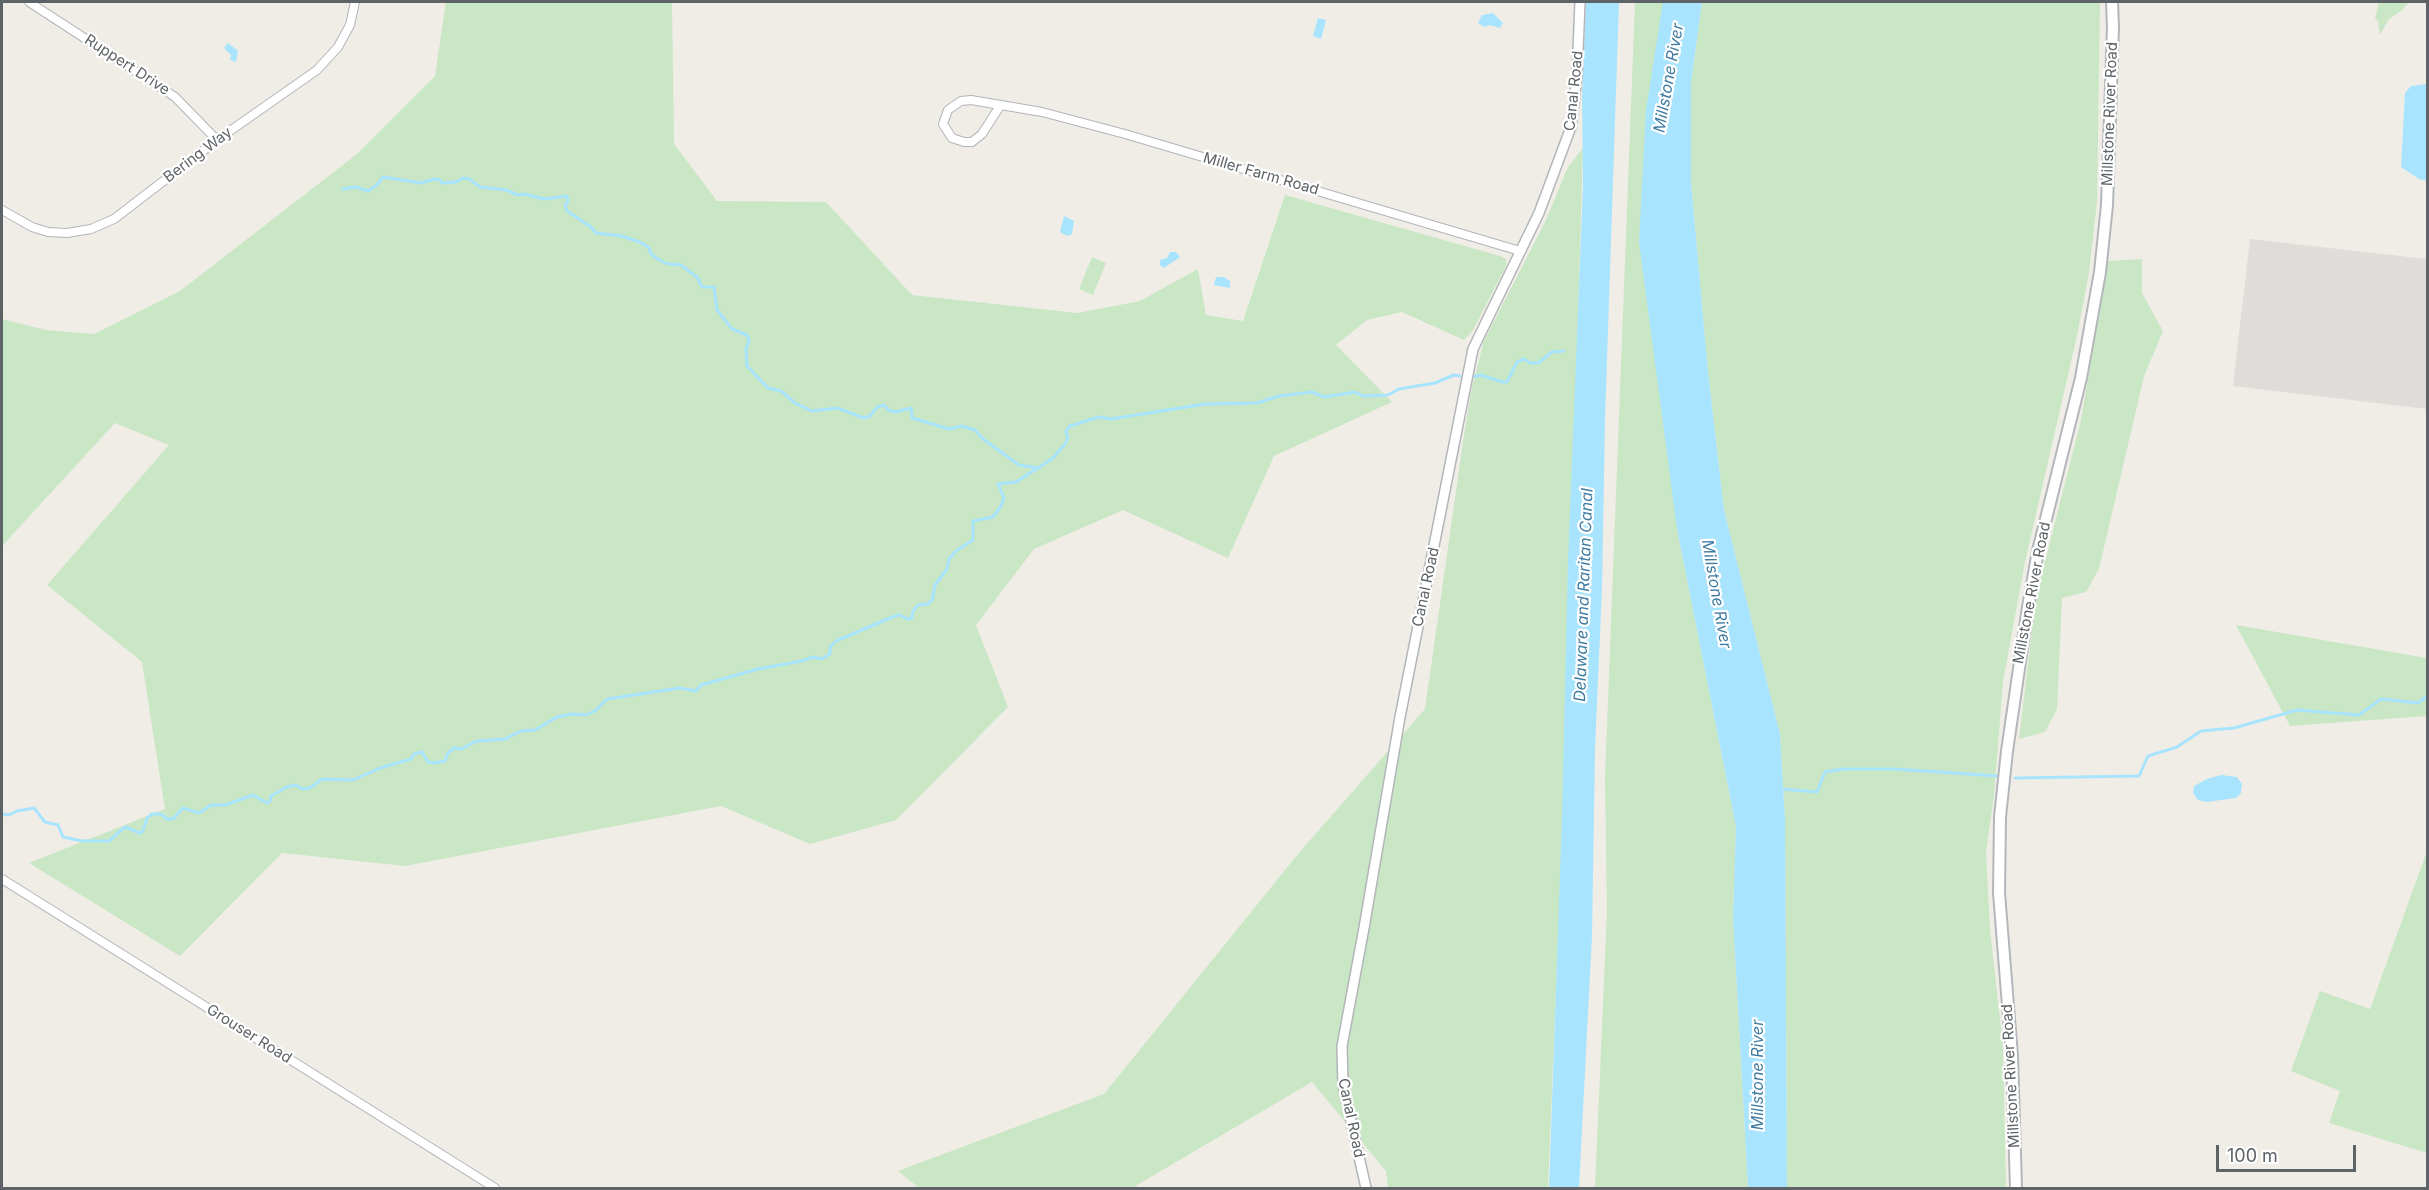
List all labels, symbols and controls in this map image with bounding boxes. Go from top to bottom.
water label: Millstone River [1650,22,1688,134]
street label: Ruppert Drive [81,31,173,99]
street label: Millstone River Road [2098,42,2122,186]
street label: Canal Road [1561,50,1587,132]
street label: Bering Way [160,123,236,187]
street label: Miller Farm Road [1201,149,1321,199]
water label: Delaware and Raritan Canal [1571,488,1597,702]
street label: Millstone River Road [2009,521,2055,665]
water label: Millstone River [1697,538,1735,650]
street label: Canal Road [1409,546,1443,628]
street label: Grouser Road [203,1001,295,1067]
street label: Millstone River Road [1998,1004,2024,1148]
water label: Millstone River [1748,1020,1768,1130]
street label: Canal Road [1334,1077,1368,1159]
scale bar [2219,1133,2358,1171]
text: 100 m [2227,1145,2278,1166]

